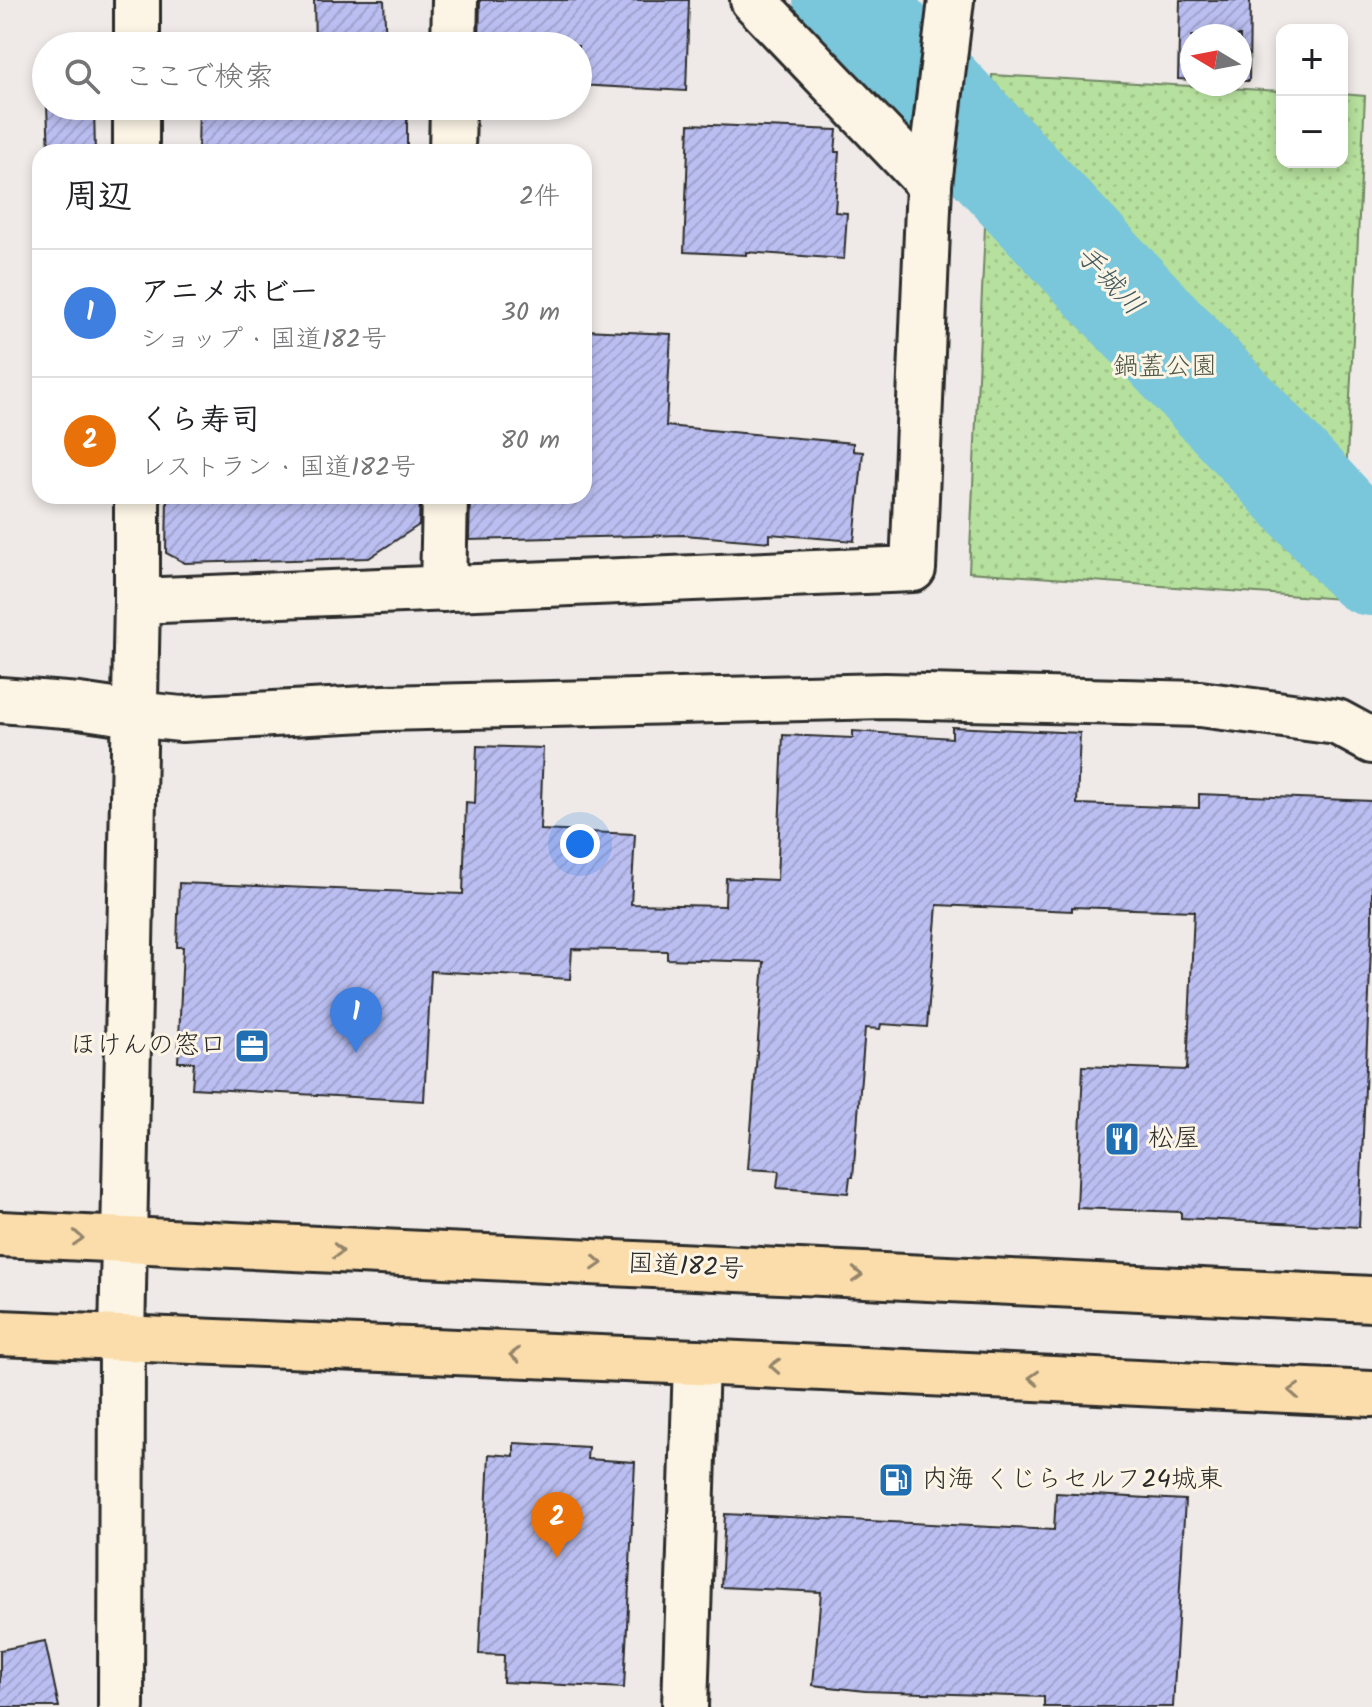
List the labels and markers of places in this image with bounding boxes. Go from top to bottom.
pin: 1 [330,987,382,1053]
place label: ほけんの窓口 [70,1025,226,1067]
office icon: ほけんの窓口 [233,1027,271,1065]
place label: 松屋 [1148,1118,1200,1160]
restaurant icon: 松屋 [1103,1120,1141,1158]
place label: 内海 くじらセルフ24城東 [922,1459,1223,1501]
fuel station icon: 内海 くじらセルフ24城東 [877,1461,915,1499]
pin: 2 [531,1492,583,1558]

